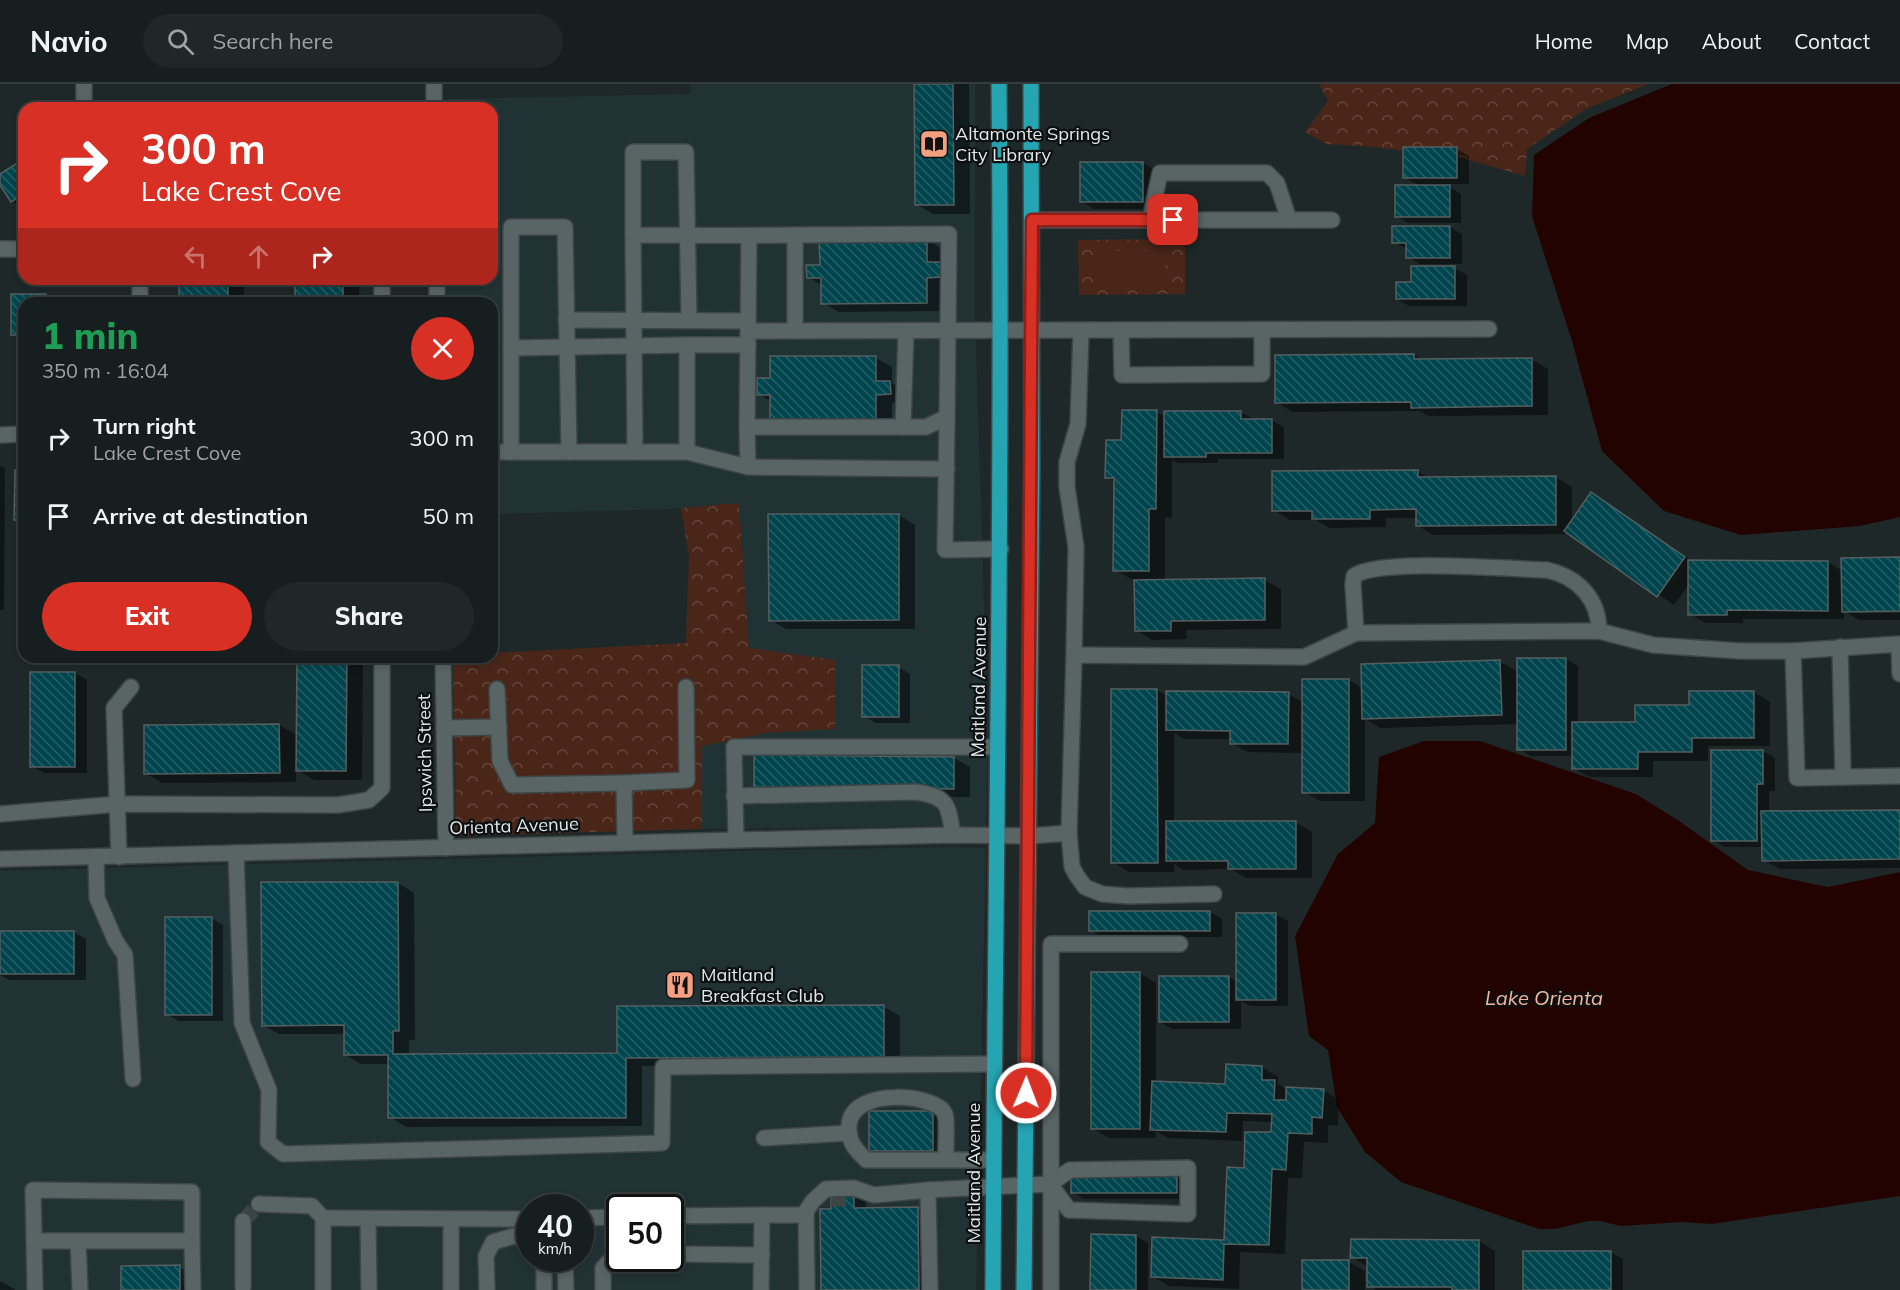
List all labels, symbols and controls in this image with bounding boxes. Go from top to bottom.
search box [143,14,563,68]
text: Navio [30,24,107,59]
icon: search [164,25,197,58]
text: Search here [212,27,333,55]
text: Home [1535,28,1593,54]
text: Map [1626,28,1669,54]
text: About [1702,28,1761,54]
text: Contact [1794,28,1870,54]
text: 300 m [141,122,266,175]
place label: Altamonte Springs City Library [955,122,1110,166]
icon: right [42,126,120,204]
library icon: Altamonte Springs City Library [918,128,950,160]
text: Lake Crest Cove [141,174,341,208]
pin [1147,194,1198,245]
icon: arrive [1156,203,1189,236]
icon: left [179,240,212,273]
icon: ahead [242,240,275,273]
icon: right [305,240,338,273]
text: 1 min [42,313,138,358]
button: close [411,317,474,380]
text: 350 m · 16:04 [42,358,168,383]
text: Turn right [93,412,196,440]
icon: right [42,422,75,455]
text: 300 m [409,424,474,452]
text: Lake Crest Cove [93,440,241,465]
icon: arrive [42,500,75,533]
text: Arrive at destination [93,502,308,530]
text: 50 m [423,502,474,530]
button: Exit [42,582,252,651]
button: Share [264,582,474,651]
street label: Maitland Avenue [966,616,991,758]
street label: Ipswich Street [412,694,437,812]
street label: Orienta Avenue [449,812,579,839]
place label: Maitland Breakfast Club [701,963,824,1007]
restaurant icon: Maitland Breakfast Club [664,969,696,1001]
water label: Lake Orienta [1485,985,1603,1010]
position arrow [994,1061,1058,1125]
street label: Maitland Avenue [962,1103,985,1243]
speed limit sign: 50 [606,1194,684,1272]
text: 40 [537,1207,573,1245]
text: km/h [538,1239,572,1258]

